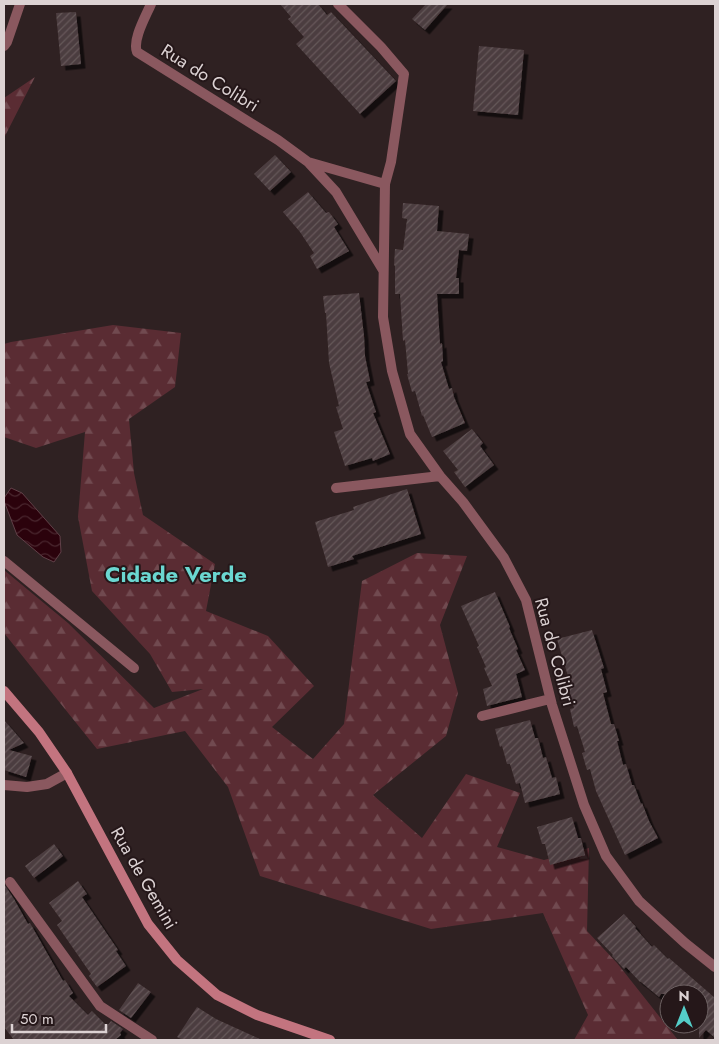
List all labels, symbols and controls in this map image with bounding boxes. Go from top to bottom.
street label: Rua do Colibri [156,38,264,118]
district label: Cidade Verde [105,558,247,590]
street label: Rua do Colibri [528,595,582,709]
street label: Rua de Gemini [104,822,184,934]
north arrow [659,984,709,1034]
text: N [678,986,690,1006]
scale bar [12,1002,106,1034]
text: 50 m [20,1008,54,1030]

